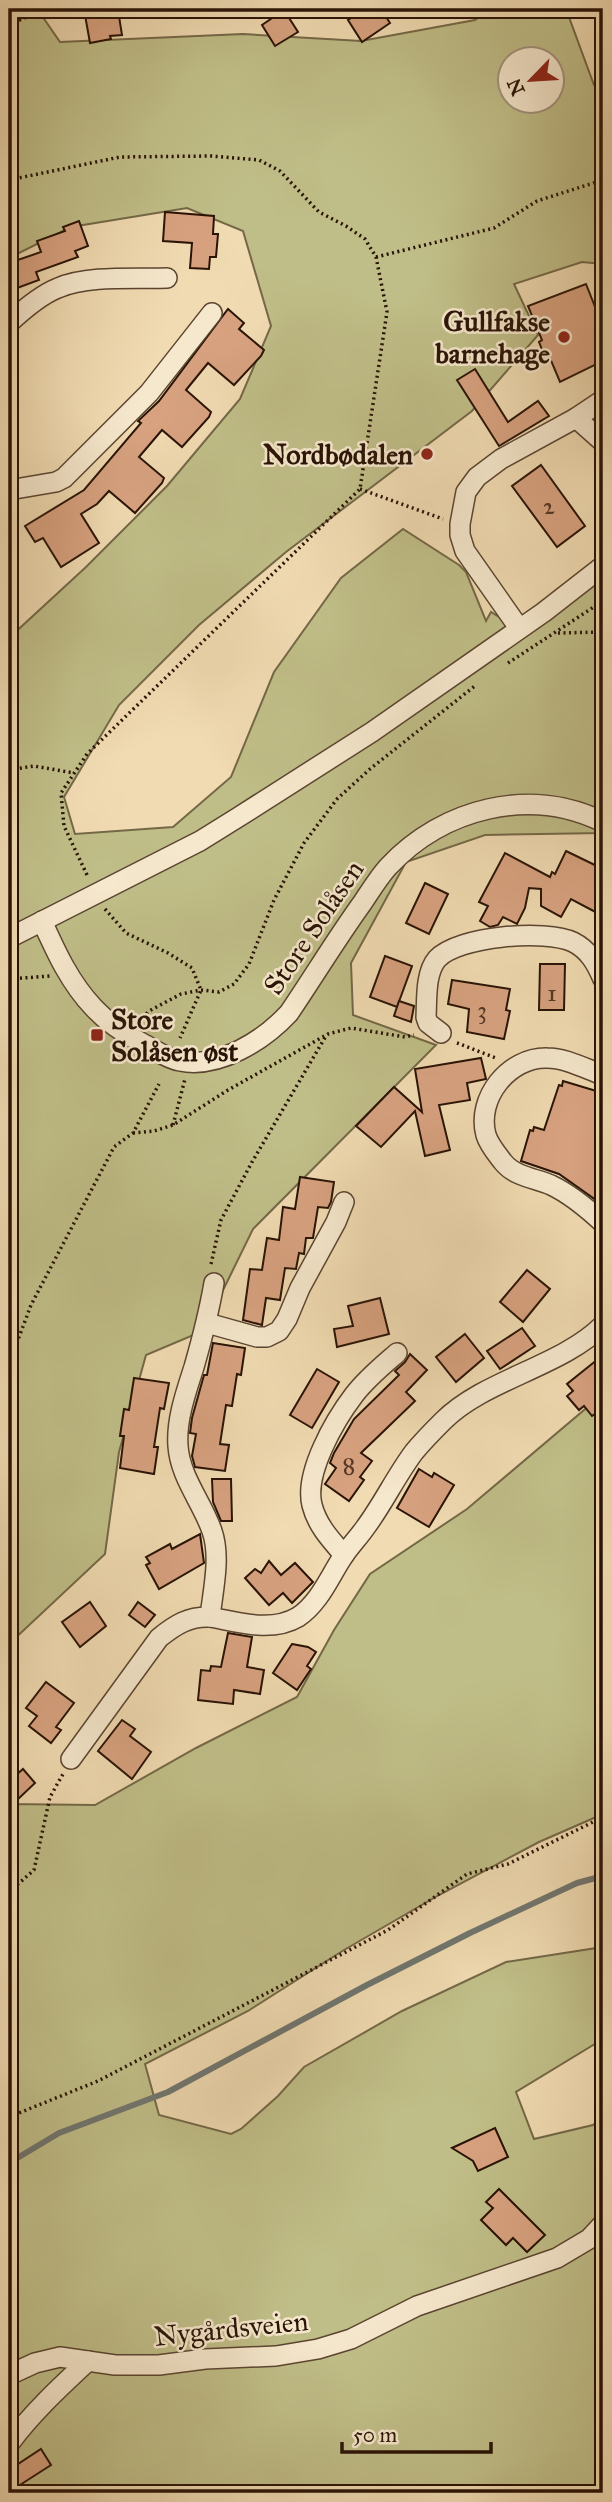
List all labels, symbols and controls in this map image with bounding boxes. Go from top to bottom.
north arrow [496,46,566,116]
text: N [502,75,530,99]
place label: Gullfakse barnehage [434,304,550,371]
marker: Gullfakse barnehage [556,329,572,345]
place label: Nordbødalen [263,437,413,472]
marker: Nordbødalen [419,446,435,462]
house number: 2 [543,491,555,521]
street label: Store Solåsen [256,853,371,1001]
house number: 1 [547,978,557,1008]
house number: 3 [477,995,487,1025]
place label: Store Solåsen øst [111,1002,238,1069]
marker: Store Solåsen øst [89,1027,105,1043]
house number: 8 [343,1451,355,1481]
street label: Nygårdsveien [152,2303,310,2354]
scale bar [342,2411,491,2455]
text: 50 m [353,2422,398,2448]

